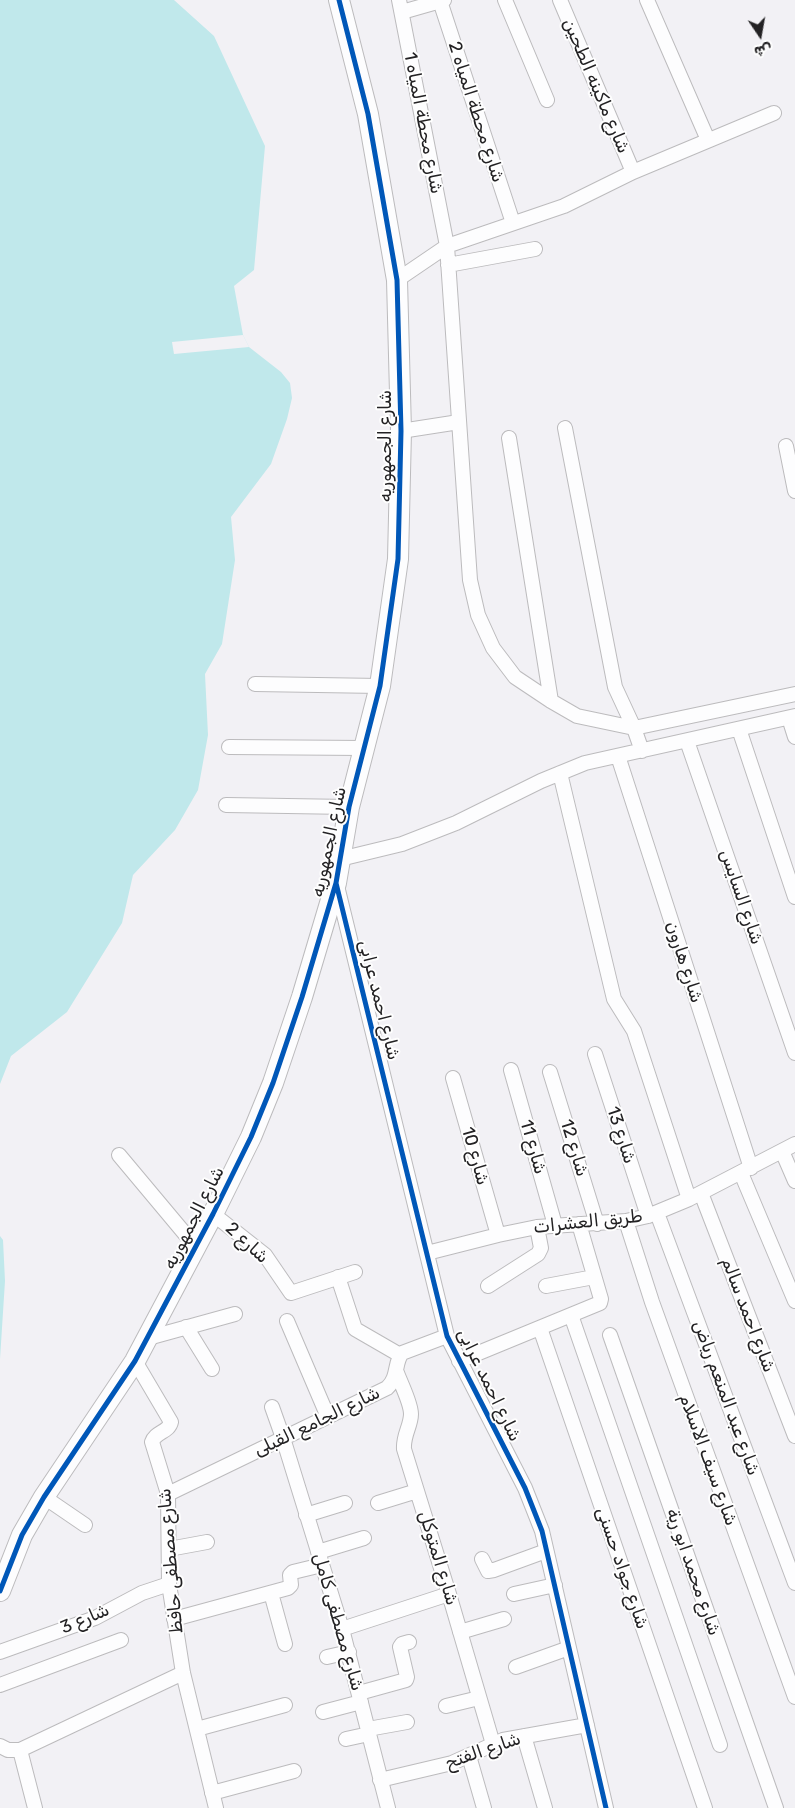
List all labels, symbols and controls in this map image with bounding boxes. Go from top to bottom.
north arrow [735,10,785,60]
street label: شارع ماكينه الطحين [558,15,634,157]
street label: شارع محطة المياه 2 [443,39,509,185]
text: ش [753,40,774,60]
street label: شارع محطة المياه 1 [399,50,447,196]
street label: شارع الجمهوريه [375,390,397,502]
street label: شارع الجمهوريه [307,785,351,899]
street label: شارع السايس [715,847,767,947]
street label: شارع هارون [661,918,707,1006]
street label: شارع احمد عرابى [354,938,404,1062]
street label: شارع 13 [602,1104,640,1166]
street label: شارع 11 [515,1117,551,1177]
street label: شارع 12 [555,1117,593,1179]
street label: شارع 10 [456,1124,494,1188]
street label: شارع الجمهوريه [159,1163,229,1273]
street label: طريق العشرات [532,1206,644,1238]
street label: شارع 2 [221,1218,273,1268]
street label: شارع احمد سالم [716,1255,780,1375]
street label: شارع عبد المنعم رياض [688,1318,764,1478]
street label: شارع احمد عرابى [452,1325,526,1445]
street label: شارع الجامع القبلى [250,1382,384,1462]
street label: شارع سيف الاسلام [674,1391,742,1529]
street label: شارع مصطفى حافظ [154,1488,188,1634]
street label: شارع جواد حسنى [591,1504,653,1632]
street label: شارع محمد ابو رية [661,1506,725,1638]
street label: شارع المتوكل [413,1508,463,1608]
street label: شارع مصطفى كامل [308,1551,368,1693]
street label: شارع 3 [57,1599,113,1639]
street label: شارع الفتح [442,1728,524,1774]

